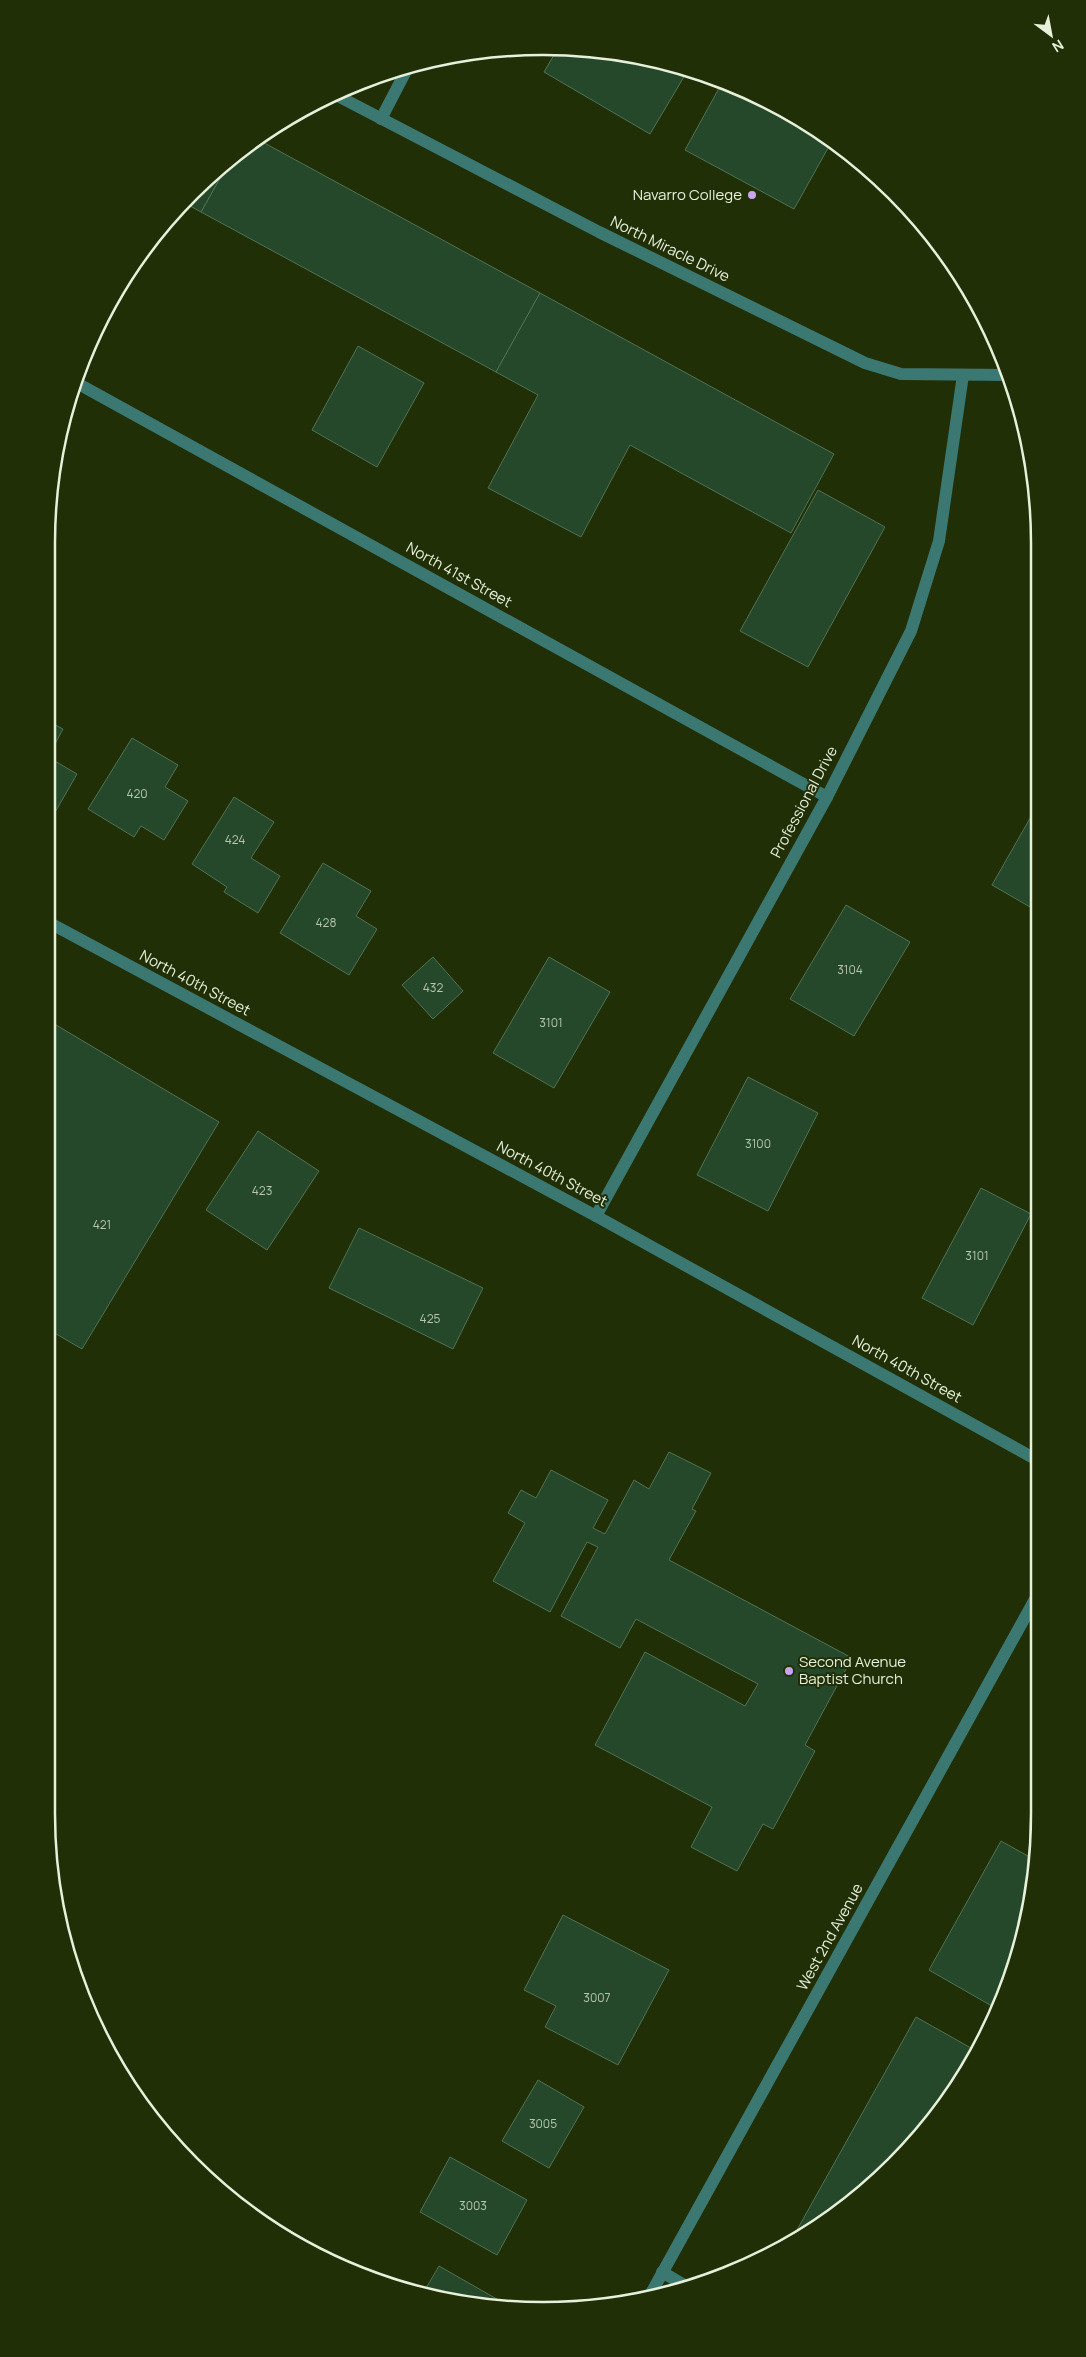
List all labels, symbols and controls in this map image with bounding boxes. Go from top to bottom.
north arrow [1026,10,1076,60]
text: N [1049,36,1067,57]
place label: Navarro College [633,184,742,205]
marker: Navarro College [746,189,758,201]
street label: North Miracle Drive [607,211,734,287]
street label: North 41st Street [403,537,516,612]
street label: Professional Drive [765,742,842,861]
house number: 420 [126,785,148,802]
house number: 424 [225,831,245,848]
house number: 428 [316,914,336,931]
street label: North 40th Street [136,945,254,1021]
house number: 3104 [837,961,863,978]
house number: 432 [423,979,443,996]
house number: 3101 [539,1014,563,1031]
house number: 3100 [745,1135,771,1152]
street label: North 40th Street [493,1136,611,1212]
house number: 423 [252,1182,272,1199]
house number: 421 [93,1216,111,1233]
house number: 3101 [965,1247,989,1264]
house number: 425 [420,1310,440,1327]
street label: North 40th Street [849,1330,966,1407]
place label: Second Avenue Baptist Church [799,1651,906,1689]
marker: Second Avenue Baptist Church [783,1665,795,1677]
street label: West 2nd Avenue [791,1879,868,1994]
house number: 3007 [583,1989,611,2006]
house number: 3005 [529,2115,557,2132]
house number: 3003 [459,2197,487,2214]

